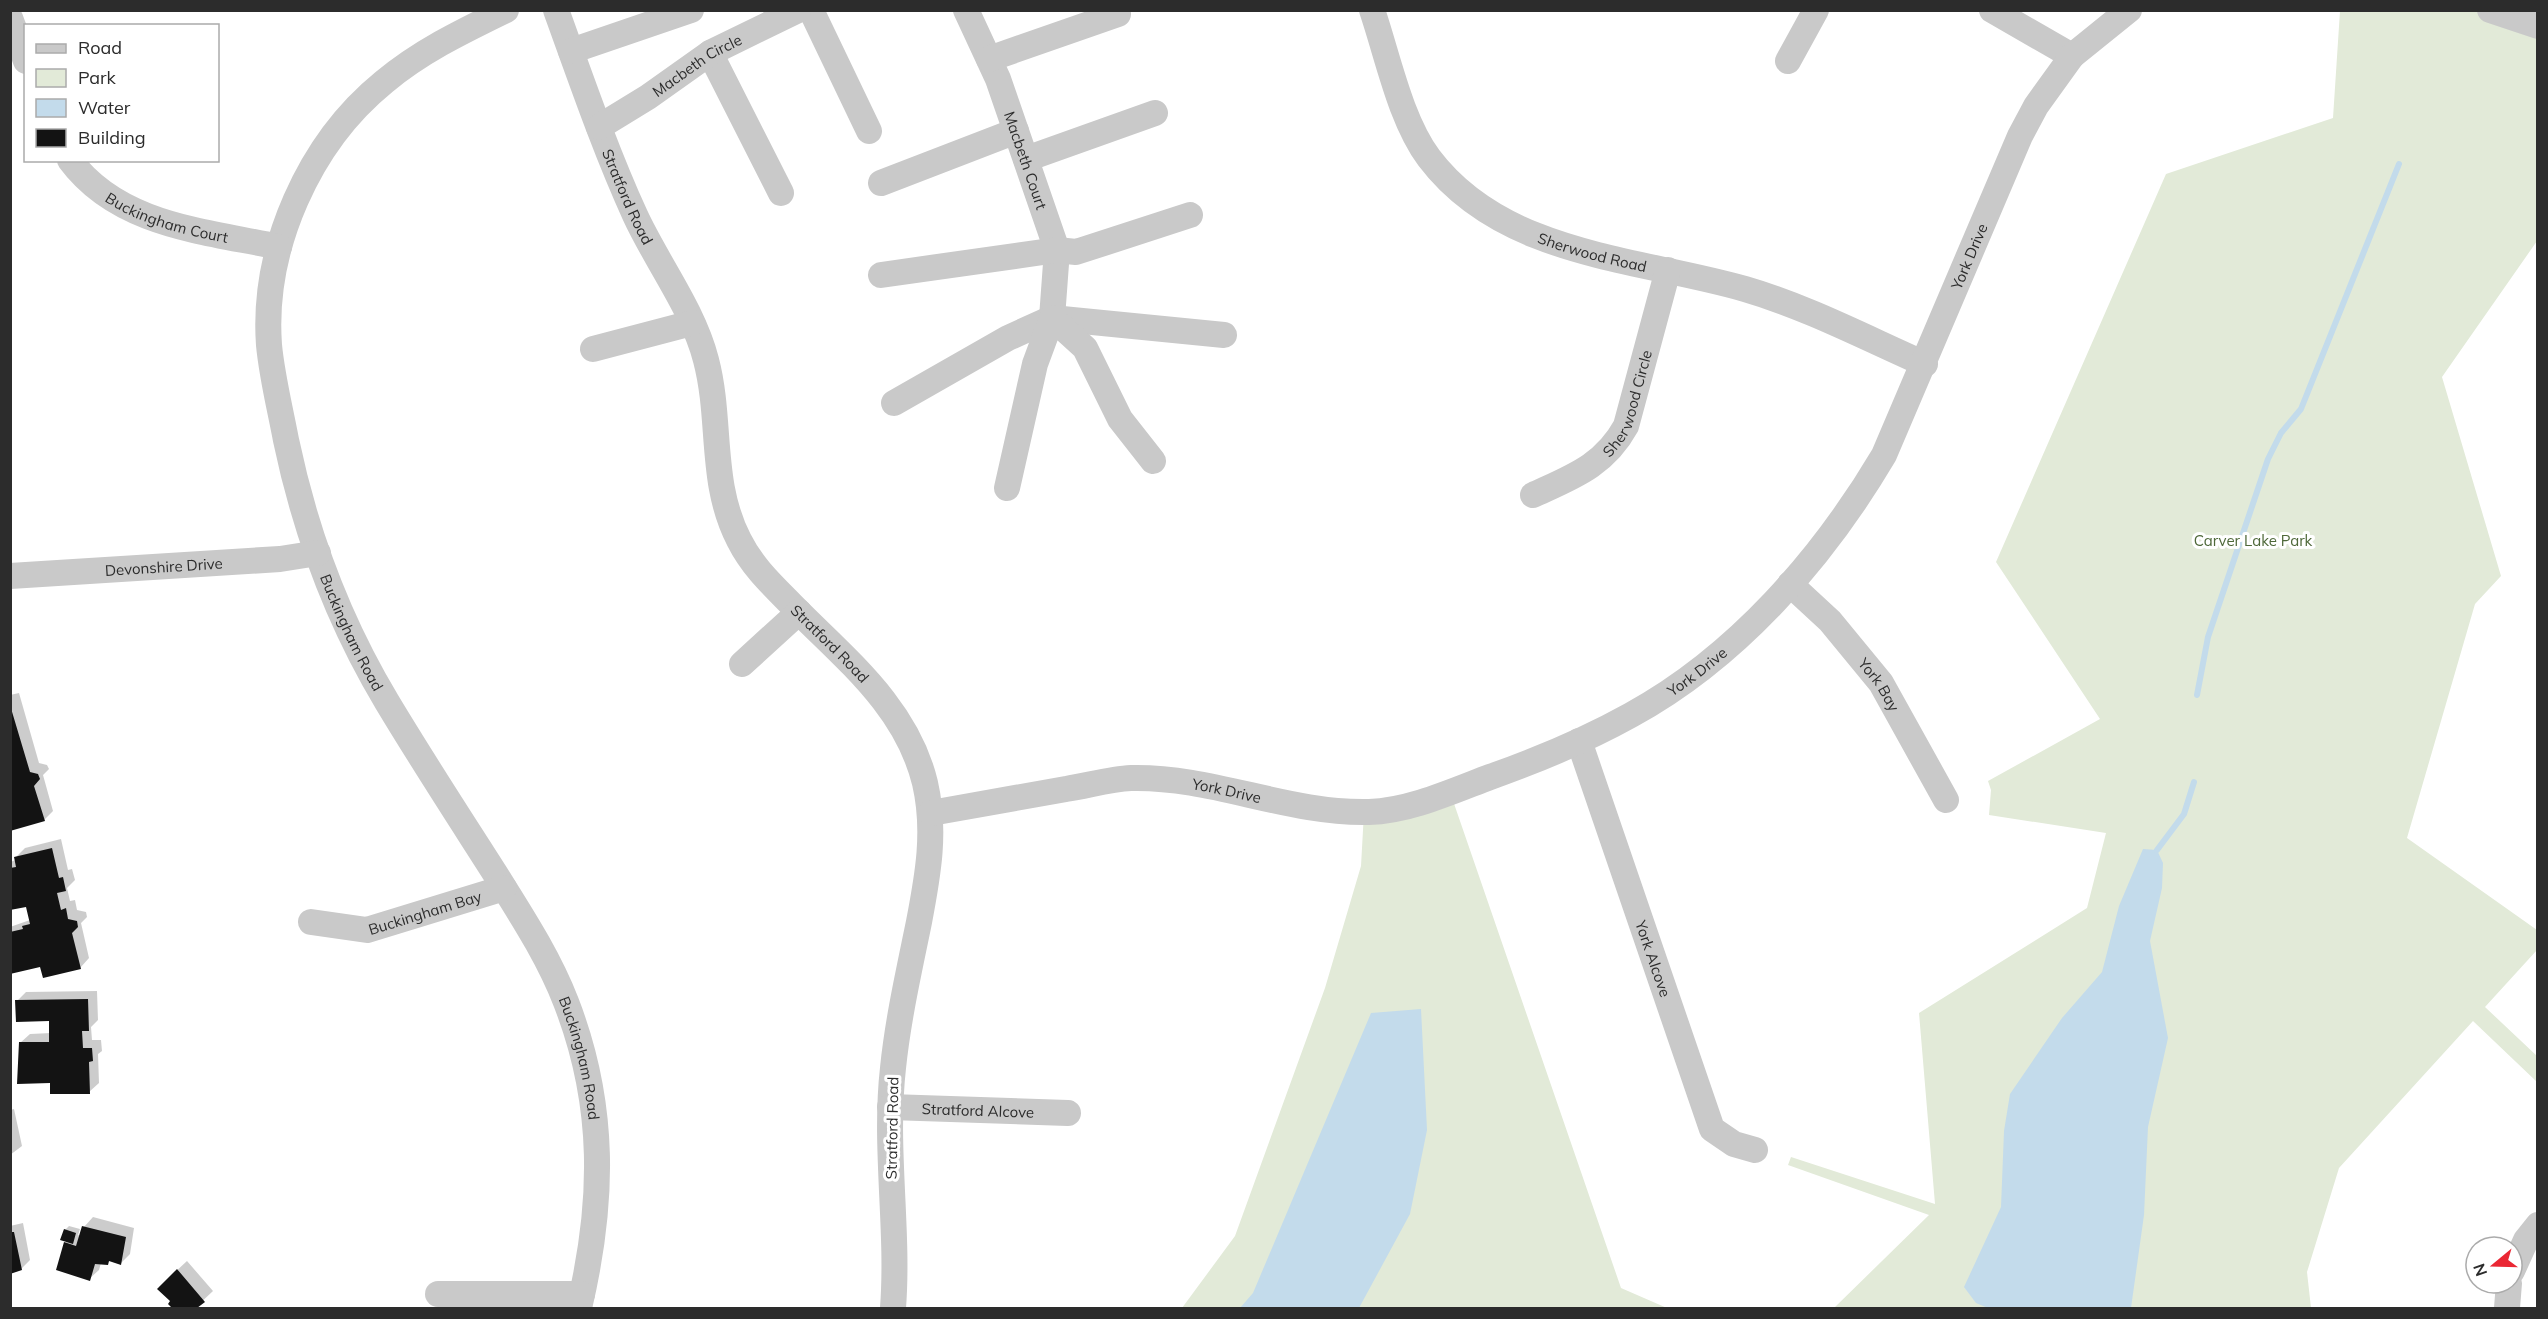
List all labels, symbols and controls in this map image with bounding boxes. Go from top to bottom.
legend [24,24,219,162]
street label: Macbeth Circle [648,30,745,101]
text: Road [78,36,122,59]
text: Park [78,66,117,89]
text: Water [78,96,131,119]
street label: Macbeth Court [1000,109,1052,212]
text: Building [78,126,146,149]
street label: Stratford Road [599,146,658,248]
street label: Buckingham Court [102,188,230,246]
street label: York Drive [1946,220,1991,293]
street label: Sherwood Road [1535,228,1649,276]
street label: Sherwood Circle [1598,348,1656,461]
park label: Carver Lake Park [2194,531,2313,550]
street label: Devonshire Drive [104,553,223,580]
street label: Buckingham Road [317,571,388,694]
street label: Stratford Road [787,600,873,686]
street label: York Drive [1663,643,1730,701]
street label: York Bay [1854,653,1904,714]
street label: York Drive [1190,773,1263,807]
street label: Buckingham Bay [366,886,484,939]
street label: York Alcove [1631,917,1676,999]
street label: Buckingham Road [555,993,604,1121]
street label: Stratford Road [882,1076,902,1180]
street label: Stratford Alcove [921,1099,1034,1121]
north arrow [2464,1235,2524,1295]
text: N [2468,1261,2491,1279]

